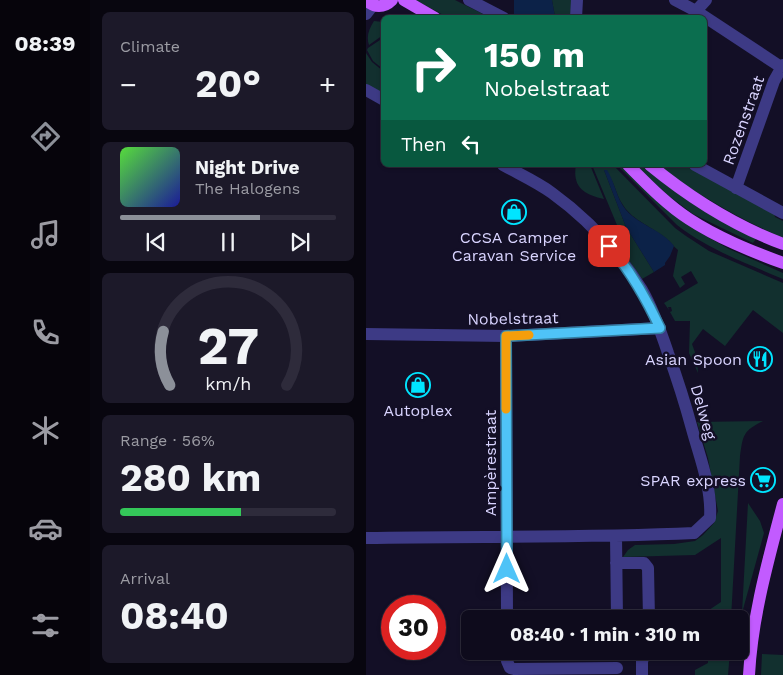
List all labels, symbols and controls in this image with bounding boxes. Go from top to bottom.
text: 08:39 [14,31,76,56]
text: 150 m [484,34,585,76]
icon: right [401,35,466,100]
text: Climate [120,37,180,56]
text: 20° [195,62,261,106]
text: − [120,68,137,101]
text: + [319,68,336,101]
street label: Rozenstraat [719,73,768,167]
text: Nobelstraat [484,76,610,101]
icon: directions [28,119,63,154]
icon: left [457,130,485,158]
text: Then [401,133,447,156]
text: Night Drive [195,156,300,179]
text: The Halogens [195,179,300,198]
shop icon: CCSA Camper Caravan Service [501,199,527,225]
icon: music [28,217,63,252]
pin [588,225,630,267]
icon: previous [142,228,170,256]
icon: pause [214,228,242,256]
icon: next [286,228,314,256]
place label: CCSA Camper Caravan Service [452,228,576,265]
icon: arrive [595,232,623,260]
street label: Nobelstraat [467,308,559,329]
icon: phone [28,315,63,350]
text: 27 [197,316,259,377]
restaurant icon: Asian Spoon [747,346,773,372]
place label: Asian Spoon [645,350,742,369]
shop icon: Autoplex [405,372,431,398]
text: km/h [205,373,251,394]
street label: Delweg [687,382,721,442]
place label: Autoplex [384,401,452,420]
street label: Ampèrestraat [481,409,500,516]
icon: climate [28,413,63,448]
text: Range · 56% [120,431,215,450]
text: 280 km [120,456,261,500]
supermarket icon: SPAR express [750,467,776,493]
place label: SPAR express [640,471,746,490]
icon: car [28,511,63,546]
position arrow [480,542,532,594]
text: Arrival [120,569,170,588]
text: 08:40 [120,594,229,638]
speed limit sign: 30 [381,595,446,660]
icon: filters [28,608,63,643]
text: 08:40 · 1 min · 310 m [510,623,700,646]

